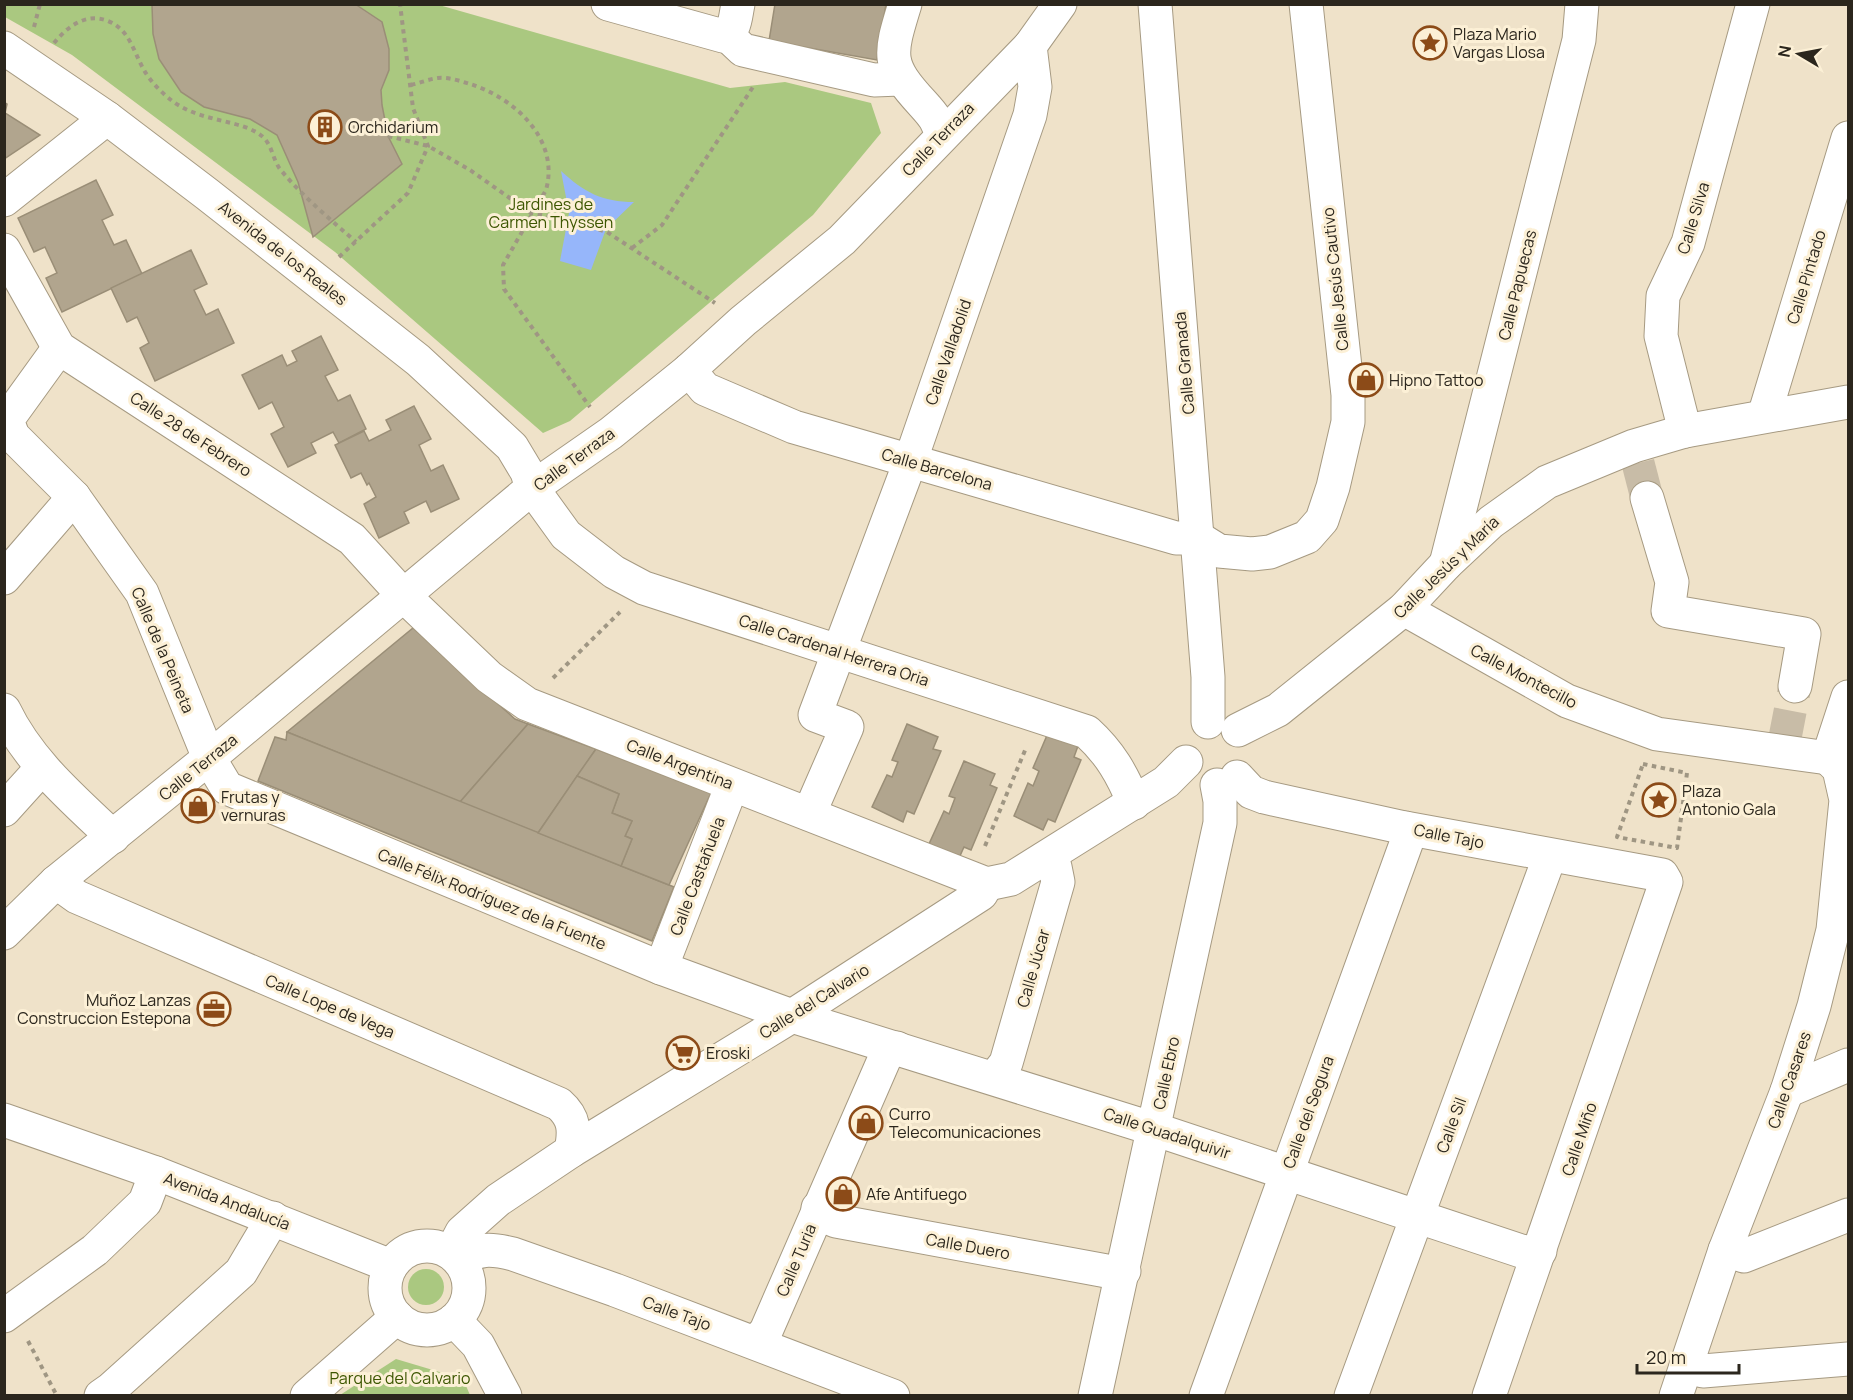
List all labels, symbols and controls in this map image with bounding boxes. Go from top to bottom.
place label: Plaza Mario Vargas Llosa [1453,23,1545,63]
north arrow [1769,24,1829,84]
place icon: Plaza Mario Vargas Llosa [1412,25,1448,61]
text: N [1772,44,1796,59]
street label: Calle Terraza [897,97,979,181]
building icon: Orchidarium [307,109,343,145]
place label: Orchidarium [348,116,438,138]
street label: Calle Silva [1672,179,1714,257]
park label: Jardines de Carmen Thyssen [489,193,613,233]
street label: Avenida de los Reales [214,196,352,310]
street label: Calle Jesús Cautivo [1317,206,1353,352]
street label: Calle Pintado [1781,227,1831,327]
street label: Calle Papuecas [1493,228,1541,342]
street label: Calle Valladolid [920,296,976,408]
street label: Calle Granada [1169,311,1199,415]
shop icon: Hipno Tattoo [1348,362,1384,398]
place label: Hipno Tattoo [1389,369,1483,391]
street label: Calle 28 de Febrero [126,386,256,482]
street label: Calle Terraza [529,422,619,496]
street label: Calle Barcelona [879,443,995,495]
street label: Calle Jesús y María [1388,511,1504,623]
street label: Calle de la Peineta [126,584,200,716]
street label: Calle Cardenal Herrera Oria [736,609,932,691]
street label: Calle Montecillo [1467,639,1581,713]
street label: Calle Terraza [154,729,242,805]
street label: Calle Argentina [624,734,736,794]
place label: Plaza Antonio Gala [1682,780,1776,820]
place icon: Plaza Antonio Gala [1641,782,1677,818]
place label: Frutas y vernuras [221,786,286,826]
shop icon: Frutas y vernuras [180,788,216,824]
street label: Calle Castañuela [664,814,730,938]
street label: Calle Tajo [1412,818,1486,854]
street label: Calle Félix Rodríguez de la Fuente [375,843,609,955]
street label: Calle Júcar [1011,926,1055,1010]
street label: Calle del Calvario [755,958,873,1044]
street label: Calle Lope de Vega [262,969,398,1043]
place label: Muñoz Lanzas Construccion Estepona [17,989,191,1029]
office icon: Muñoz Lanzas Construccion Estepona [196,991,232,1027]
street label: Calle Casares [1762,1029,1816,1131]
supermarket icon: Eroski [665,1035,701,1071]
street label: Calle Ebro [1148,1035,1184,1111]
place label: Eroski [706,1042,750,1064]
street label: Calle del Segura [1277,1052,1339,1172]
street label: Calle Sil [1431,1094,1471,1156]
street label: Calle Miño [1556,1099,1602,1179]
street label: Calle Guadalquivir [1101,1102,1234,1164]
place label: Curro Telecomunicaciones [889,1103,1041,1143]
shop icon: Curro Telecomunicaciones [848,1105,884,1141]
street label: Avenida Andalucía [161,1167,293,1235]
shop icon: Afe Antifuego [825,1176,861,1212]
place label: Afe Antifuego [866,1183,967,1205]
street label: Calle Turia [771,1220,821,1300]
street label: Calle Duero [924,1228,1012,1264]
street label: Calle Tajo [640,1290,714,1336]
scale bar [1637,1337,1739,1375]
text: 20 m [1646,1345,1686,1369]
park label: Parque del Calvario [330,1367,470,1389]

